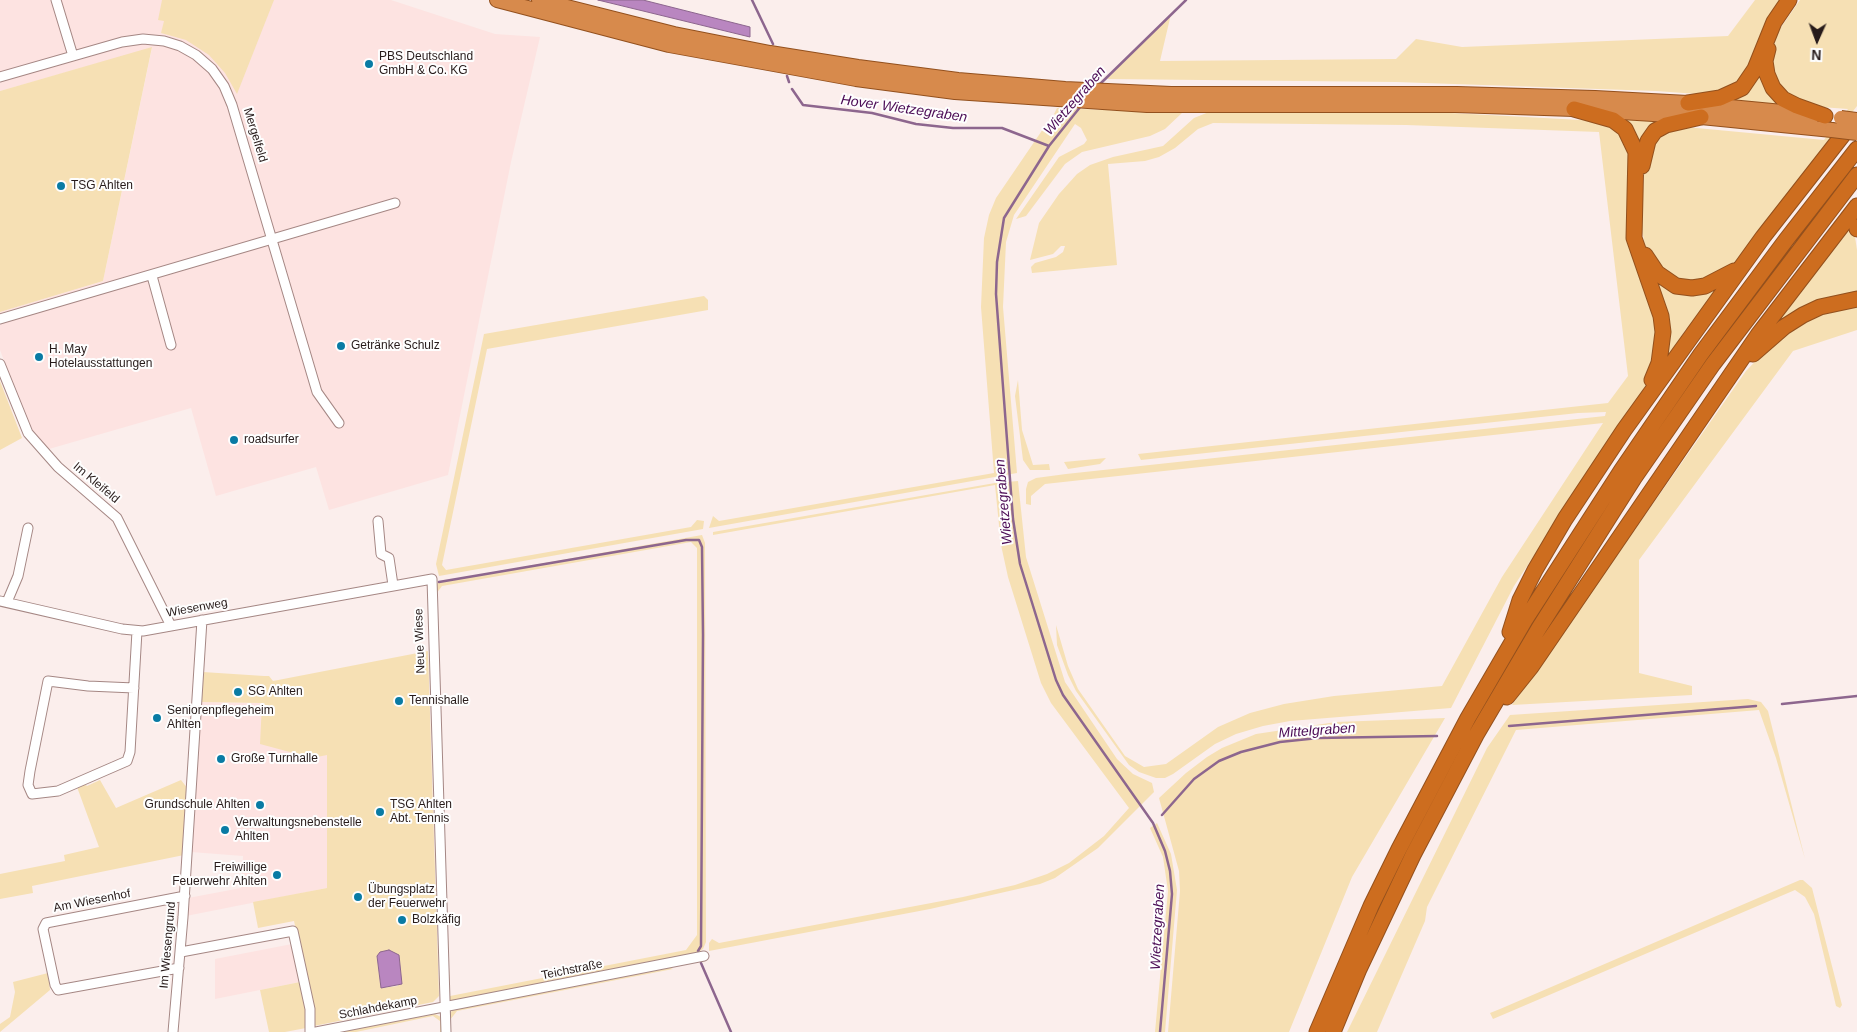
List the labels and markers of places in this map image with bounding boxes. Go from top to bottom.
place label: PBS Deutschland GmbH & Co. KG [379,50,473,78]
marker: PBS Deutschland GmbH & Co. KG [363,58,375,70]
place label: TSG Ahlten [71,179,133,193]
marker: TSG Ahlten [55,180,67,192]
place label: Getränke Schulz [351,339,440,353]
marker: Getränke Schulz [335,340,347,352]
place label: H. May Hotelausstattungen [49,343,152,371]
marker: H. May Hotelausstattungen [33,351,45,363]
place label: roadsurfer [244,433,299,447]
marker: roadsurfer [228,434,240,446]
place label: SG Ahlten [248,685,303,699]
marker: SG Ahlten [232,686,244,698]
place label: Tennishalle [409,694,469,708]
marker: Tennishalle [393,695,405,707]
place label: Seniorenpflegeheim Ahlten [167,704,274,732]
marker: Seniorenpflegeheim Ahlten [151,712,163,724]
place label: Große Turnhalle [231,752,318,766]
marker: Große Turnhalle [215,753,227,765]
place label: Grundschule Ahlten [145,798,250,812]
place label: TSG Ahlten Abt. Tennis [390,798,452,826]
marker: Grundschule Ahlten [254,799,266,811]
marker: TSG Ahlten Abt. Tennis [374,806,386,818]
place label: Verwaltungsnebenstelle Ahlten [235,816,362,844]
marker: Verwaltungsnebenstelle Ahlten [219,824,231,836]
place label: Freiwillige Feuerwehr Ahlten [172,861,267,889]
marker: Freiwillige Feuerwehr Ahlten [271,869,283,881]
place label: Übungsplatz der Feuerwehr [368,883,446,911]
marker: Übungsplatz der Feuerwehr [352,891,364,903]
place label: Bolzkäfig [412,913,461,927]
marker: Bolzkäfig [396,914,408,926]

